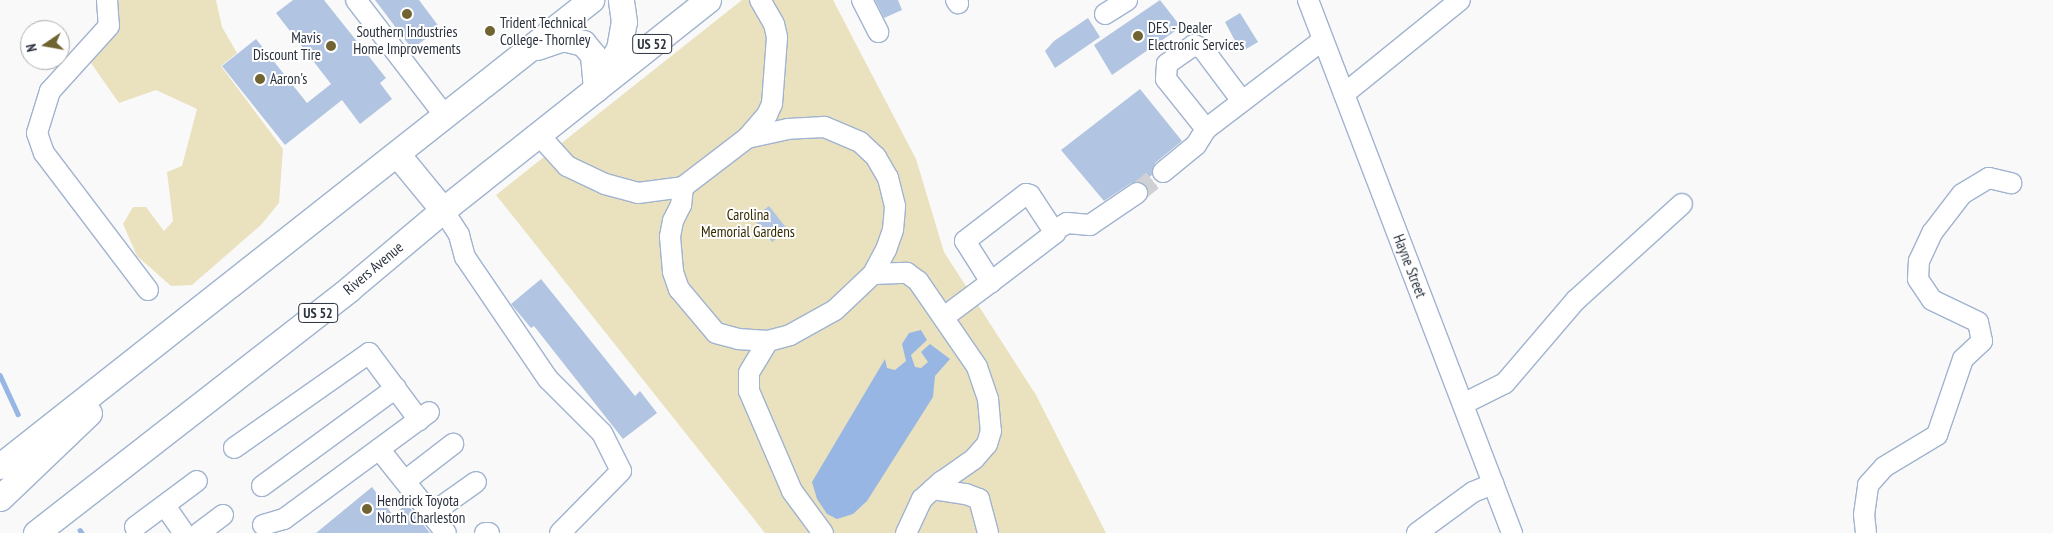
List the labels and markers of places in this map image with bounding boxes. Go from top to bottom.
marker: Southern Industries Home Improvements [401,8,413,20]
place label: Trident Technical College- Thornley [500,13,592,48]
place label: DES - Dealer Electronic Services [1148,18,1245,53]
place label: Southern Industries Home Improvements [353,22,461,57]
marker: Trident Technical College- Thornley [484,25,496,37]
place label: Mavis Discount Tire [253,28,321,63]
marker: DES - Dealer Electronic Services [1132,30,1144,42]
marker: Mavis Discount Tire [325,40,337,52]
place label: Aaron's [270,70,307,88]
marker: Aaron's [254,73,266,85]
place label: Hendrick Toyota North Charleston [377,491,465,526]
marker: Hendrick Toyota North Charleston [361,503,373,515]

